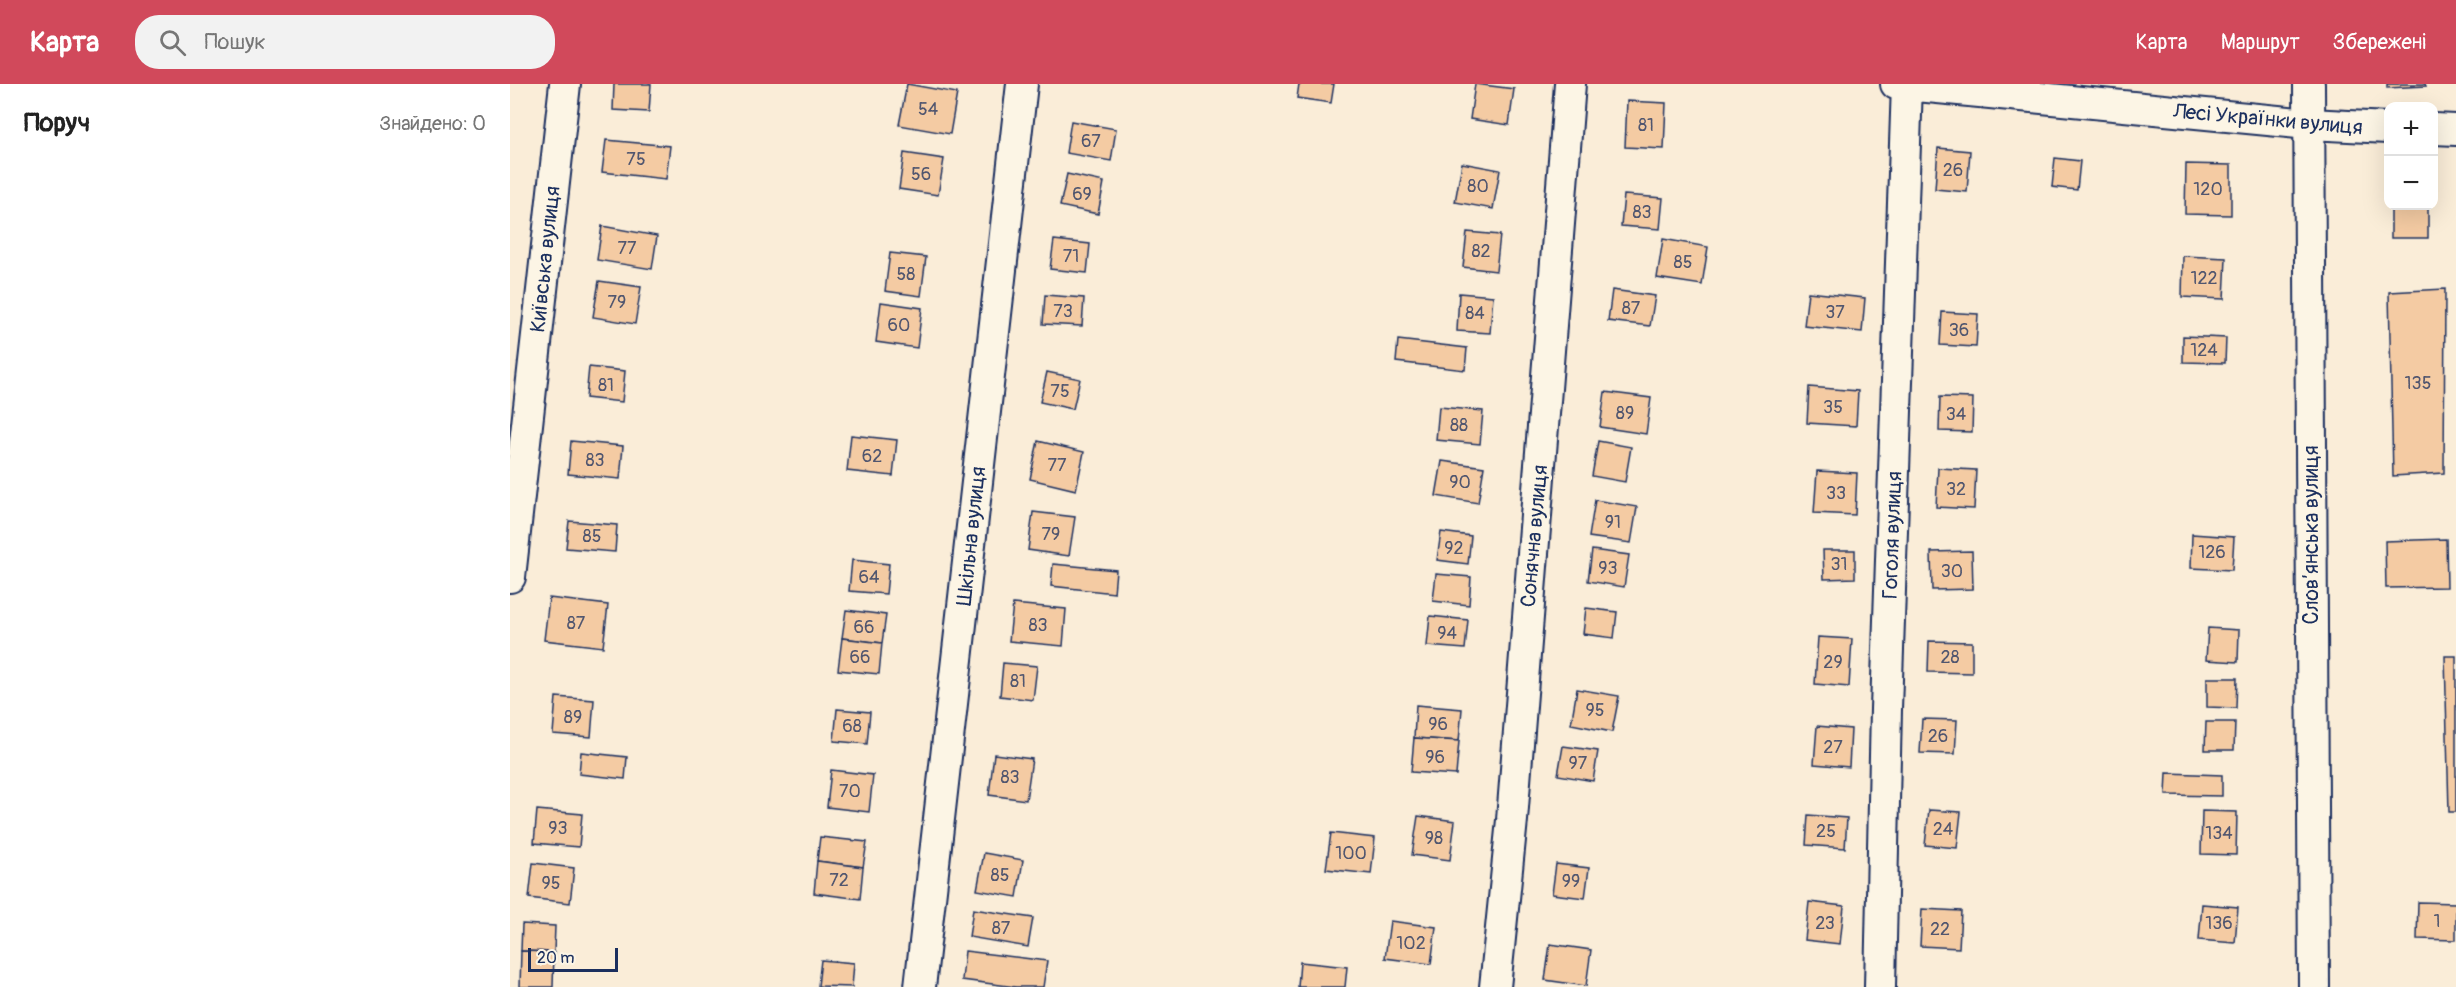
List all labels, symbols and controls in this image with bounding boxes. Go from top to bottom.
search box [135,15,555,69]
text: Карта [30,25,99,60]
icon: search [156,26,189,59]
text: Пошук [204,28,266,56]
text: Карта [2136,29,2188,56]
text: Маршрут [2221,29,2300,56]
text: Збережені [2333,29,2426,56]
house number: 54 [918,98,939,121]
street label: Лесі Українки вулиця [2171,98,2364,141]
map controls [2384,102,2438,210]
button: + [2384,102,2438,156]
text: Поруч [24,107,90,139]
text: Знайдено: 0 [379,111,486,136]
house number: 81 [1638,114,1654,137]
house number: 67 [1081,130,1101,153]
house number: 75 [626,148,646,171]
button: − [2384,156,2438,210]
house number: 26 [1943,159,1963,182]
house number: 56 [911,163,931,186]
house number: 80 [1467,175,1489,198]
house number: 120 [2193,178,2223,201]
house number: 69 [1072,183,1092,206]
street label: Київська вулиця [524,184,567,334]
house number: 83 [1632,201,1652,224]
house number: 77 [617,237,637,260]
house number: 82 [1471,240,1491,263]
house number: 71 [1063,245,1079,268]
house number: 85 [1674,251,1692,274]
house number: 58 [897,263,915,286]
house number: 122 [2190,267,2218,290]
house number: 79 [608,291,626,314]
house number: 87 [1622,297,1641,320]
house number: 73 [1053,300,1073,323]
house number: 37 [1825,301,1845,324]
house number: 84 [1465,302,1485,325]
house number: 60 [888,314,910,337]
house number: 36 [1949,319,1969,342]
house number: 124 [2190,339,2218,362]
house number: 135 [2405,372,2431,395]
house number: 81 [598,374,614,397]
house number: 75 [1050,380,1070,403]
house number: 35 [1823,396,1843,419]
house number: 89 [1616,402,1634,425]
house number: 34 [1946,403,1967,426]
house number: 88 [1450,414,1468,437]
house number: 62 [862,445,882,468]
street label: Слов’янська вулиця [2298,445,2325,625]
house number: 83 [585,449,605,472]
house number: 77 [1047,454,1067,477]
street label: Сонячна вулиця [1515,464,1554,608]
street label: Шкільна вулиця [951,465,992,607]
house number: 90 [1449,471,1471,494]
street label: Гоголя вулиця [1877,471,1908,599]
house number: 32 [1946,478,1966,501]
house number: 33 [1826,482,1846,505]
house number: 91 [1605,511,1621,534]
house number: 79 [1042,523,1060,546]
house number: 85 [583,525,601,548]
house number: 92 [1444,537,1464,560]
house number: 126 [2198,541,2226,564]
house number: 31 [1830,553,1848,576]
house number: 93 [1598,557,1618,580]
house number: 30 [1941,560,1963,583]
house number: 64 [859,566,880,589]
house number: 87 [567,612,586,635]
house number: 83 [1028,614,1048,637]
house number: 66 [854,616,874,639]
house number: 94 [1437,622,1457,645]
house number: 66 [850,646,870,669]
house number: 28 [1940,646,1960,669]
house number: 29 [1823,651,1843,674]
house number: 81 [1010,670,1026,693]
house number: 95 [1585,699,1605,722]
house number: 89 [564,706,582,729]
house number: 96 [1428,713,1448,736]
house number: 68 [842,715,862,738]
house number: 26 [1928,725,1948,748]
house number: 27 [1823,736,1843,759]
house number: 96 [1425,746,1445,769]
house number: 97 [1569,752,1588,775]
house number: 83 [1000,766,1020,789]
house number: 70 [839,780,861,803]
house number: 93 [548,817,568,840]
house number: 24 [1933,818,1954,841]
house number: 25 [1816,820,1836,843]
house number: 134 [2205,822,2233,845]
house number: 98 [1425,827,1443,850]
house number: 100 [1335,842,1367,865]
house number: 85 [991,864,1009,887]
house number: 72 [829,869,849,892]
house number: 99 [1562,870,1580,893]
house number: 95 [541,872,561,895]
house number: 1 [2433,910,2441,933]
house number: 23 [1815,912,1835,935]
house number: 136 [2205,912,2233,935]
house number: 87 [992,917,1011,940]
house number: 22 [1930,918,1950,941]
house number: 102 [1396,932,1426,955]
scale bar [528,945,618,972]
text: 20 m [537,948,575,968]

